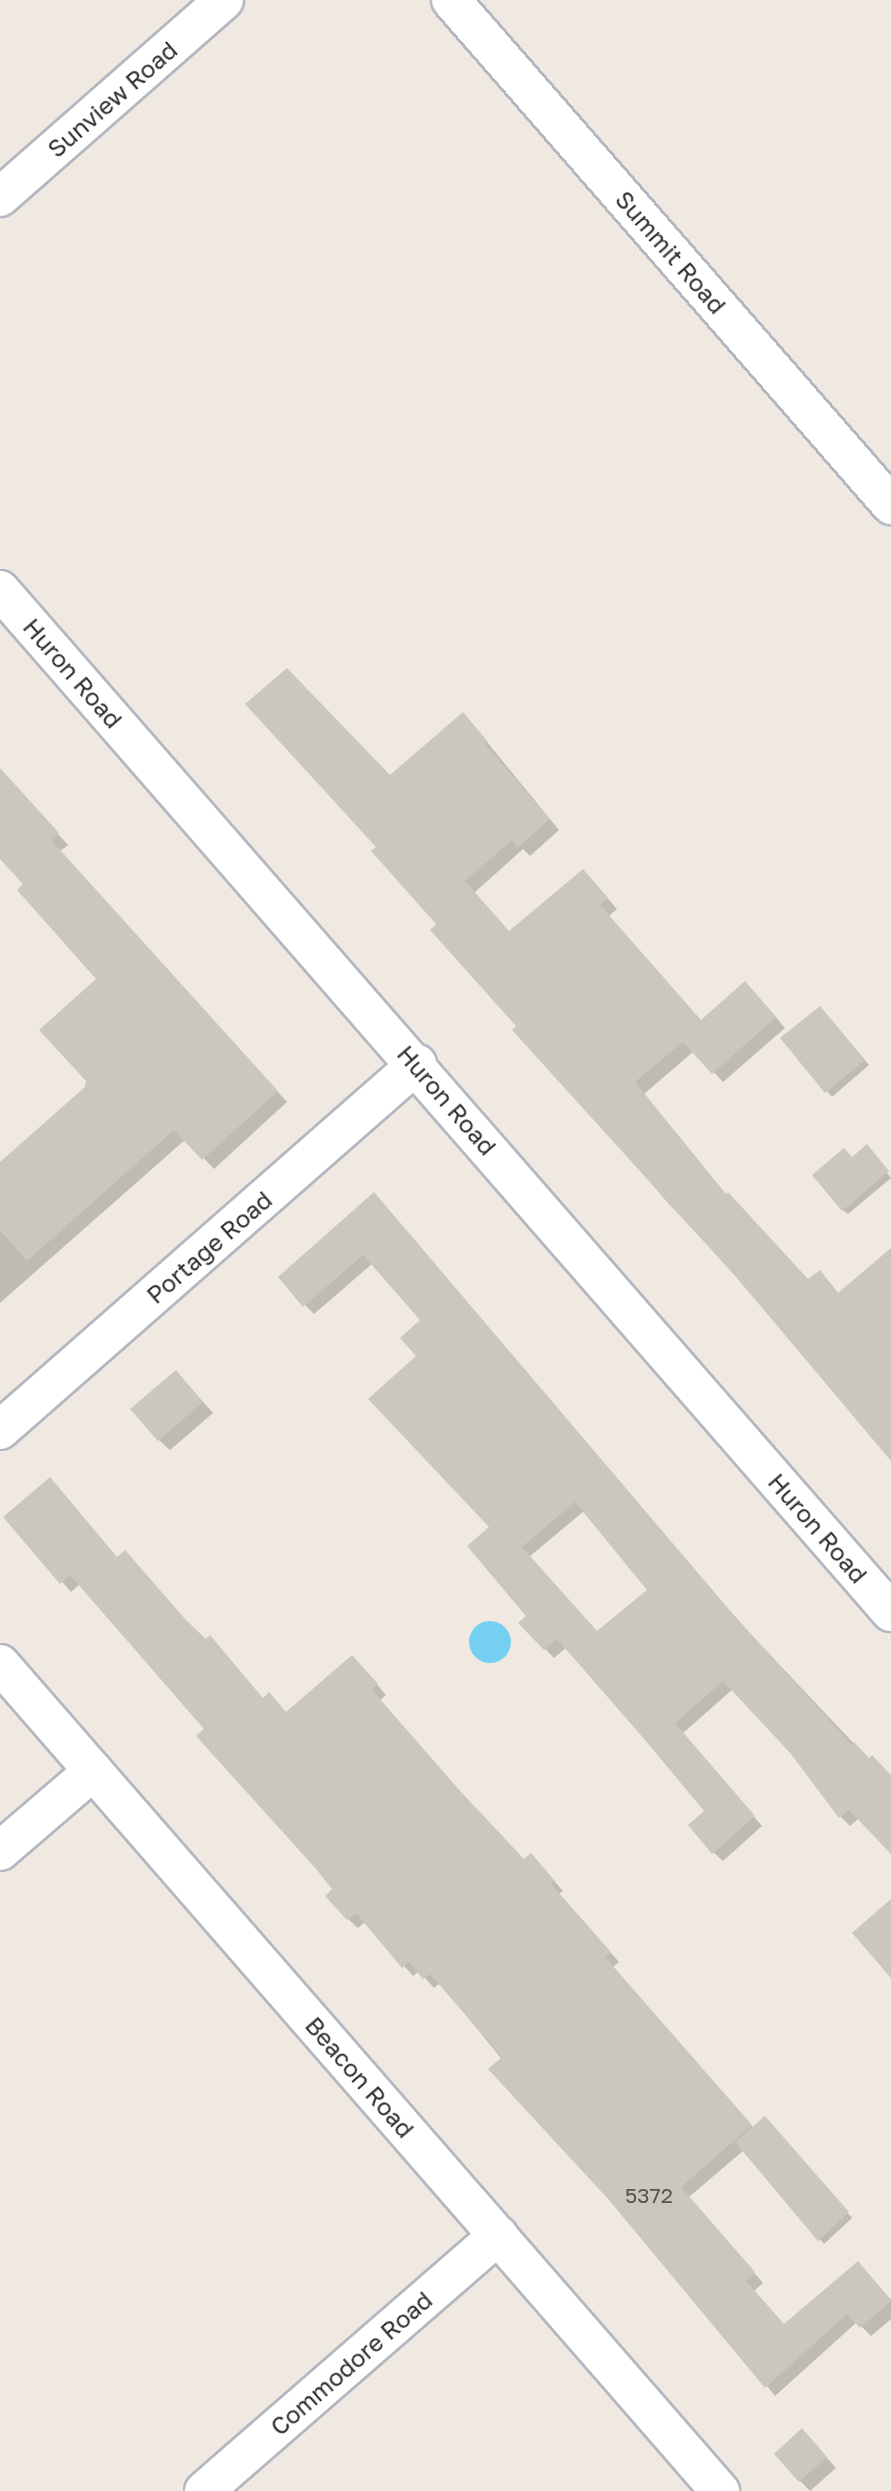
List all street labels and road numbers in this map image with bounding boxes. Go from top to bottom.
street label: Sunview Road [41,35,183,163]
street label: Summit Road [610,185,732,319]
street label: Huron Road [18,612,128,734]
street label: Huron Road [392,1039,502,1161]
street label: Portage Road [141,1185,277,1309]
street label: Huron Road [763,1467,873,1589]
street label: Beacon Road [300,2011,420,2143]
street label: Commodore Road [264,2285,438,2441]

